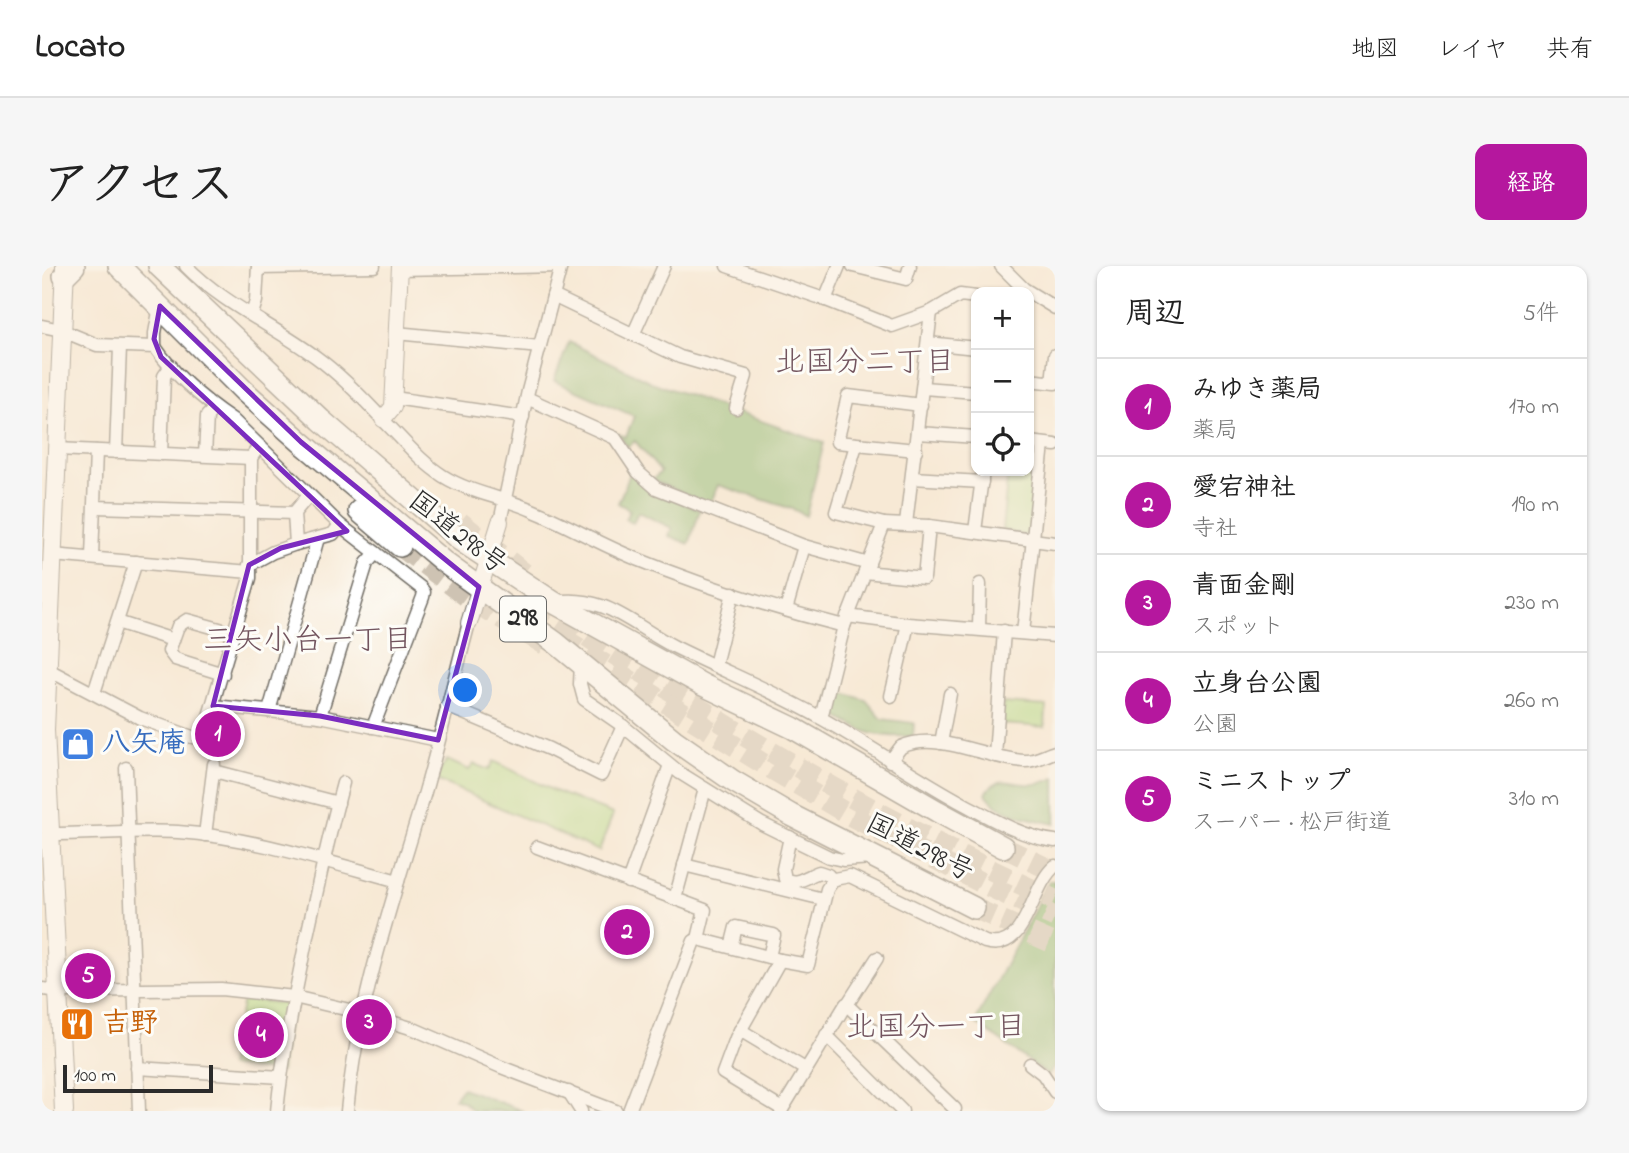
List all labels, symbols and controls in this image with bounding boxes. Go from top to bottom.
text: Locato [35,24,125,72]
text: 地図 [1351,33,1399,68]
text: レイヤ [1437,33,1508,68]
text: 共有 [1546,33,1594,68]
button: 経路 [1475,144,1587,220]
text: アクセス [42,151,235,223]
map controls [971,287,1034,476]
button: + [971,287,1034,350]
text: 周辺 [1125,293,1185,337]
text: 5件 [1523,298,1559,331]
district label: 北国分二丁目 [775,342,955,386]
button: − [971,350,1034,413]
text: みゆき薬局 [1192,372,1322,410]
text: 1 [1144,391,1152,424]
text: 170 m [1509,391,1559,424]
button: locate [971,413,1034,476]
text: 薬局 [1192,415,1238,448]
text: 愛宕神社 [1192,470,1296,508]
street label: 国道298号 [398,482,516,586]
text: 2 [1142,489,1154,522]
text: 190 m [1511,489,1559,522]
text: 寺社 [1192,513,1238,546]
text: 青面金剛 [1192,568,1296,606]
text: 3 [1143,587,1153,620]
text: 230 m [1505,587,1559,620]
road number: 298 [500,596,546,642]
text: スポット [1192,611,1284,644]
district label: 三矢小台一丁目 [203,620,413,664]
text: 立身台公園 [1192,666,1322,704]
your location [448,673,482,707]
text: 4 [1143,685,1153,718]
text: 260 m [1504,685,1559,718]
pin: 1 [195,708,241,760]
text: 公園 [1192,709,1238,742]
place label: 八矢庵 [102,724,186,765]
shop icon: 八矢庵 [59,725,97,763]
text: ミニストップ [1192,764,1351,802]
text: 5 [1141,783,1155,816]
text: 310 m [1509,783,1559,816]
street label: 国道298号 [858,804,980,894]
text: スーパー · 松戸街道 [1192,807,1391,840]
pin: 2 [604,906,650,958]
pin: 5 [65,950,111,1002]
pin: 3 [346,996,392,1048]
place label: 吉野 [102,1004,158,1045]
restaurant icon: 吉野 [58,1005,96,1043]
district label: 北国分一丁目 [846,1007,1026,1051]
pin: 4 [238,1009,284,1061]
scale bar [63,1062,214,1094]
text: 100 m [74,1063,116,1090]

